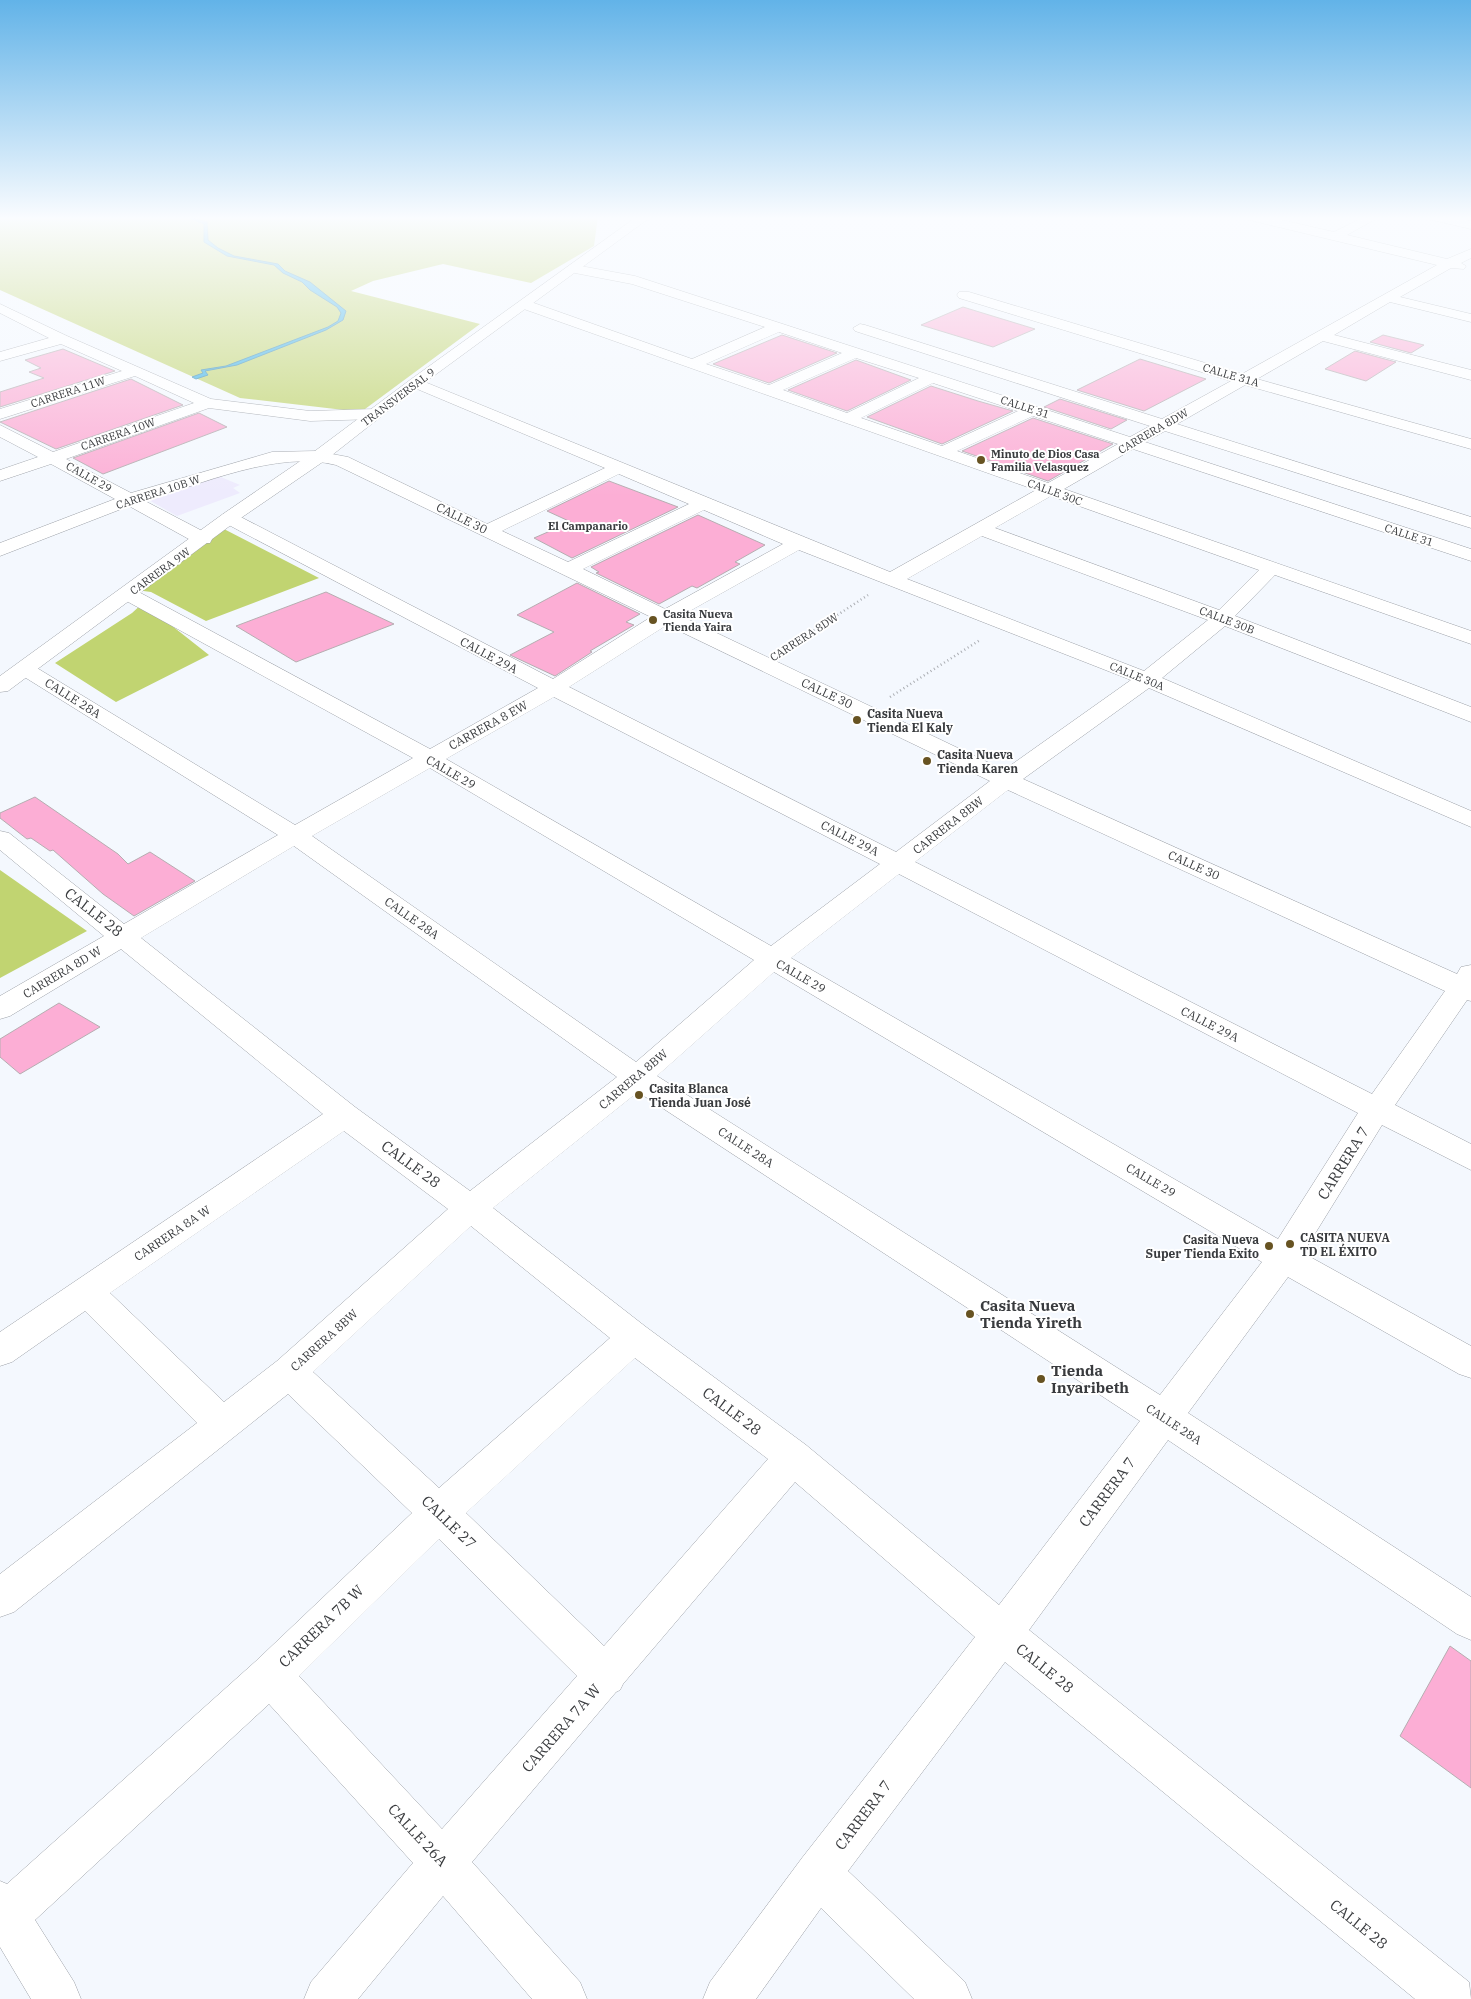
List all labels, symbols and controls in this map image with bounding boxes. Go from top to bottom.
street label: CALLE 31A [1201,360,1261,390]
street label: TRANSVERSAL 9 [358,365,438,429]
street label: CARRERA 11W [29,373,107,411]
street label: CALLE 31 [999,393,1051,421]
street label: CARRERA 8DW [1115,405,1191,457]
street label: CARRERA 10W [79,415,157,453]
place label: Minuto de Dios Casa Familia Velasquez [991,447,1100,474]
marker: Minuto de Dios Casa Familia Velasquez [975,454,987,466]
street label: CALLE 29 [64,459,114,495]
street label: CARRERA 10B W [114,472,202,512]
street label: CALLE 30C [1026,476,1084,508]
street label: CALLE 30 [434,499,490,537]
district label: El Campanario [548,519,628,533]
street label: CALLE 31 [1383,521,1435,549]
street label: CARRERA 9W [127,544,193,598]
street label: CALLE 30B [1198,603,1256,637]
place label: Casita Nueva Tienda Yaira [663,607,733,634]
street label: CARRERA 8DW [767,609,841,664]
marker: Casita Nueva Tienda Yaira [647,614,659,626]
street label: CALLE 29A [458,634,521,677]
street label: CALLE 30A [1108,659,1167,694]
street label: CALLE 28A [42,675,104,722]
street label: CALLE 30 [799,675,855,711]
street label: CARRERA 8 EW [446,697,531,753]
place label: Casita Nueva Tienda El Kaly [867,706,953,735]
marker: Casita Nueva Tienda El Kaly [851,714,863,726]
place label: Casita Nueva Tienda Karen [937,747,1018,776]
street label: CALLE 29 [423,752,479,792]
marker: Casita Nueva Tienda Karen [921,755,933,767]
street label: CARRERA 8BW [910,793,987,857]
street label: CALLE 29A [818,817,882,859]
street label: CALLE 30 [1166,847,1222,883]
street label: CALLE 28 [61,883,127,941]
street label: CALLE 28A [382,894,443,943]
street label: CARRERA 8D W [20,942,104,1001]
street label: CALLE 29 [773,956,829,996]
street label: CALLE 29A [1178,1003,1242,1045]
street label: CARRERA 8BW [595,1046,671,1112]
place label: Casita Blanca Tienda Juan José [649,1081,751,1110]
marker: Casita Blanca Tienda Juan José [633,1089,645,1101]
street label: CALLE 28A [715,1123,777,1171]
street label: CARRERA 7 [1313,1123,1373,1203]
street label: CALLE 28 [378,1136,444,1192]
street label: CALLE 29 [1123,1160,1179,1200]
street label: CARRERA 8A W [131,1202,213,1264]
place label: CASITA NUEVA TD EL ÉXITO [1300,1230,1390,1259]
place label: Casita Nueva Super Tienda Exito [1146,1232,1259,1261]
marker: CASITA NUEVA TD EL ÉXITO [1284,1238,1296,1250]
marker: Casita Nueva Super Tienda Exito [1263,1240,1275,1252]
place label: Casita Nueva Tienda Yireth [980,1296,1082,1332]
street label: CARRERA 8BW [287,1306,361,1374]
marker: Casita Nueva Tienda Yireth [964,1308,976,1320]
place label: Tienda Inyaribeth [1051,1361,1129,1397]
marker: Tienda Inyaribeth [1035,1373,1047,1385]
street label: CALLE 28 [699,1383,765,1439]
street label: CALLE 28A [1143,1400,1205,1448]
street label: CARRERA 7 [1075,1453,1139,1531]
street label: CALLE 27 [418,1491,480,1553]
street label: CARRERA 7B W [275,1580,368,1671]
street label: CALLE 28 [1012,1639,1078,1697]
street label: CARRERA 7A W [517,1680,605,1776]
street label: CARRERA 7 [831,1776,895,1854]
street label: CALLE 26A [384,1800,452,1871]
street label: CALLE 28 [1326,1895,1392,1953]

